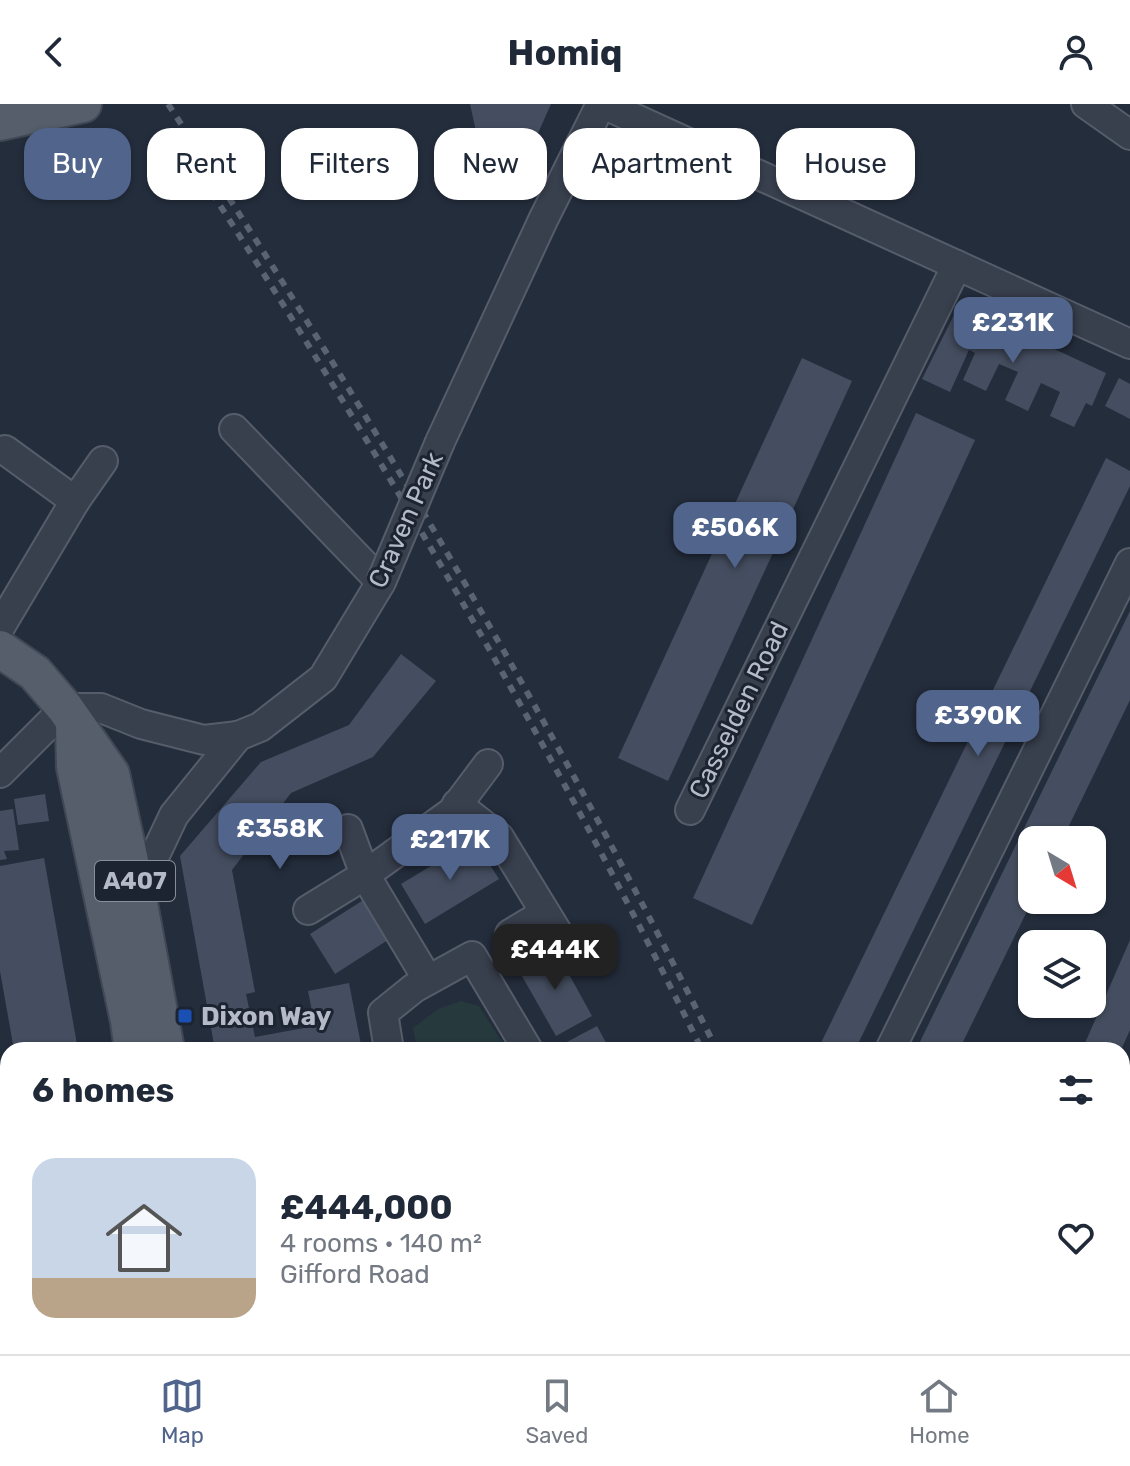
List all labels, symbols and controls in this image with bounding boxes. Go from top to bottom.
icon: back [32,30,76,74]
icon: person [1054,30,1098,74]
text: Homiq [508,31,622,74]
chip: Buy [24,128,131,200]
chip: Rent [147,128,265,200]
chip: Filters [281,128,418,200]
chip: New [434,128,547,200]
chip: Apartment [563,128,760,200]
chip: House [776,128,915,200]
pin: £231K [957,297,1069,365]
text: £231K [972,307,1054,338]
street label: Craven Park [362,447,450,593]
pin: £506K [679,502,791,570]
text: £506K [691,512,779,543]
street label: Casselden Road [683,617,795,803]
pin: £390K [922,690,1034,758]
text: £390K [934,700,1022,731]
pin: £358K [224,803,336,871]
text: £358K [236,813,324,844]
pin: £217K [394,814,506,882]
text: £217K [410,824,490,855]
north arrow [1018,826,1106,914]
map controls [1018,826,1106,1018]
road number: A407 [95,861,175,901]
pin: £444K [499,924,611,992]
button: layers [1018,930,1106,1018]
text: £444K [510,934,600,965]
place label: Dixon Way [201,1001,332,1032]
marker: Dixon Way [176,1007,194,1025]
icon: filters [1054,1068,1098,1112]
text: 6 homes [32,1070,174,1111]
text: £444,000 [280,1187,453,1228]
icon: home [96,1190,192,1286]
icon: heart [1054,1216,1098,1260]
text: 4 rooms · 140 m² [280,1228,482,1259]
text: Gifford Road [280,1259,430,1290]
tab: Map [160,1374,204,1449]
tab: Saved [525,1374,588,1449]
tab: Home [909,1374,969,1449]

